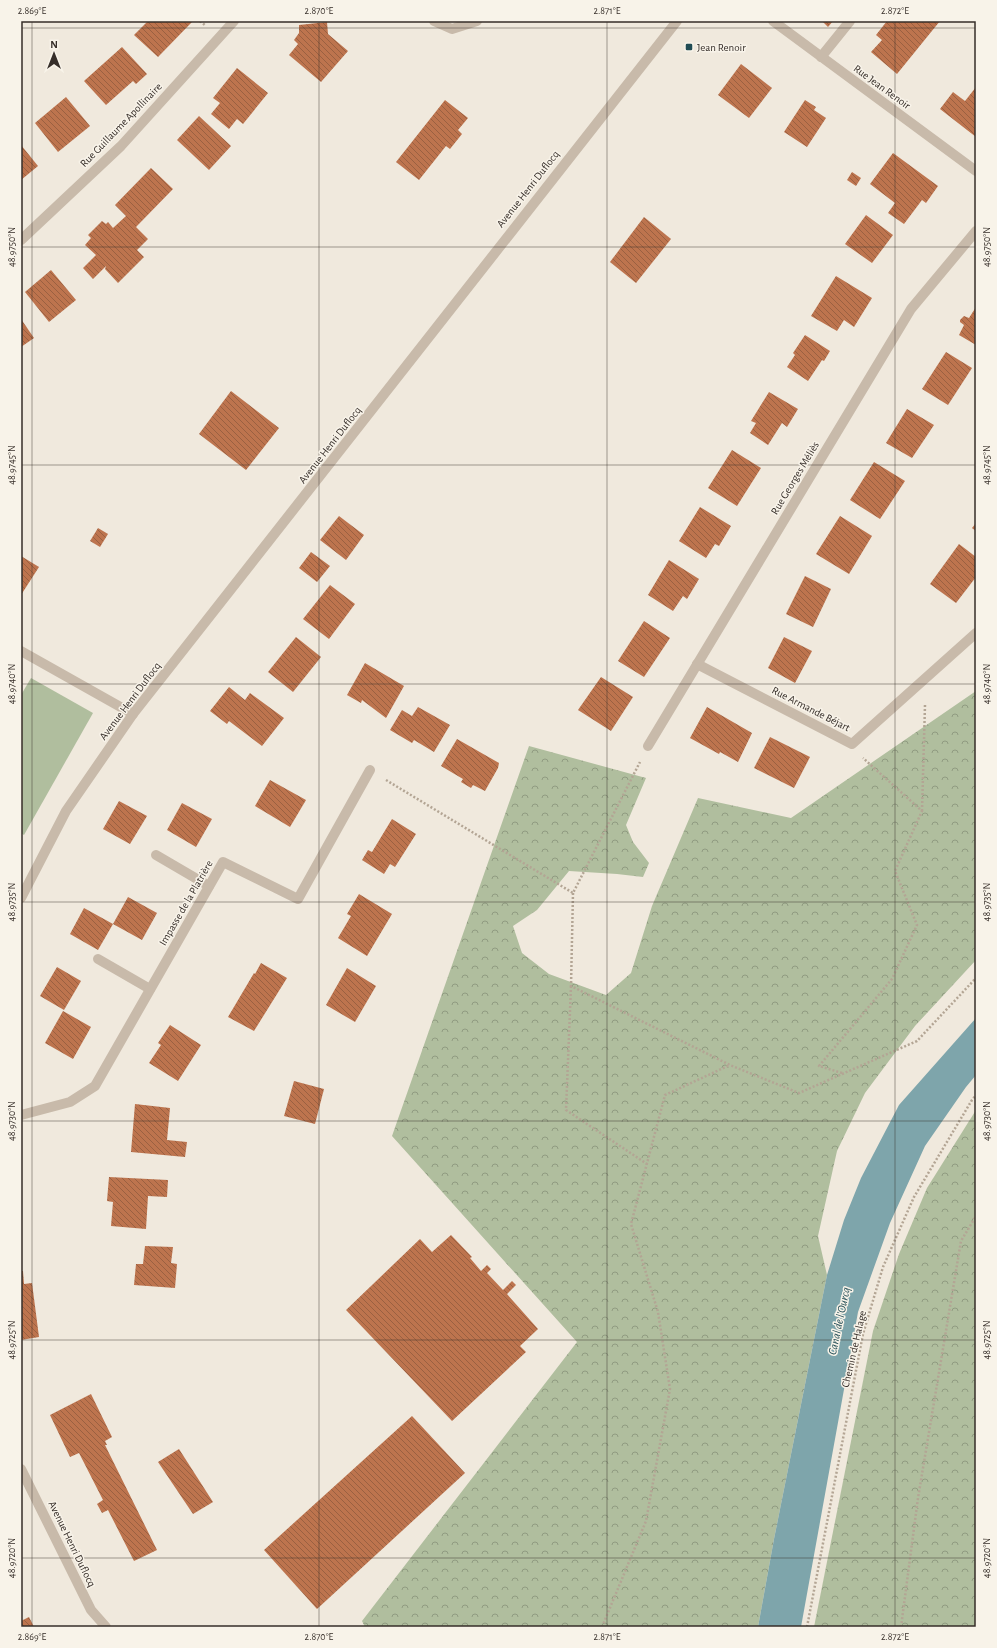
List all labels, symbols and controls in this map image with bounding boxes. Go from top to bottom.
text: 2.869°E [18,6,47,16]
text: 2.870°E [305,6,334,16]
text: 2.871°E [594,6,621,16]
text: 2.872°E [881,6,909,16]
north arrow [34,34,74,74]
text: N [50,39,58,50]
marker: Jean Renoir [684,42,694,52]
place label: Jean Renoir [697,42,746,53]
street label: Rue Jean Renoir [852,63,913,111]
street label: Rue Guillaume Apollinaire [78,81,164,169]
street label: Avenue Henri Duflocq [495,149,561,229]
text: 48.9750°N [7,227,17,267]
text: 48.9750°N [982,227,992,267]
street label: Avenue Henri Duflocq [297,405,363,485]
street label: Rue Georges Méliès [769,440,821,516]
text: 48.9745°N [7,445,17,485]
text: 48.9745°N [982,445,992,485]
street label: Avenue Henri Duflocq [97,660,163,742]
text: 48.9740°N [7,664,17,704]
text: 48.9740°N [982,664,992,704]
street label: Rue Armande Béjart [770,685,852,734]
street label: Impasse de la Platrière [157,858,215,948]
text: 48.9735°N [7,883,17,921]
text: 48.9735°N [982,883,992,921]
text: 48.9730°N [7,1101,17,1141]
text: 48.9730°N [982,1101,992,1141]
water label: Canal de l'Ourcq [826,1286,853,1356]
street label: Chemin de Halage [840,1309,868,1389]
text: 48.9725°N [7,1320,17,1360]
text: 48.9725°N [982,1320,992,1360]
street label: Avenue Henri Duflocq [46,1499,98,1589]
text: 48.9720°N [7,1538,17,1578]
text: 48.9720°N [982,1538,992,1578]
text: 2.869°E [18,1632,47,1642]
text: 2.870°E [305,1632,334,1642]
text: 2.871°E [594,1632,621,1642]
text: 2.872°E [881,1632,909,1642]

